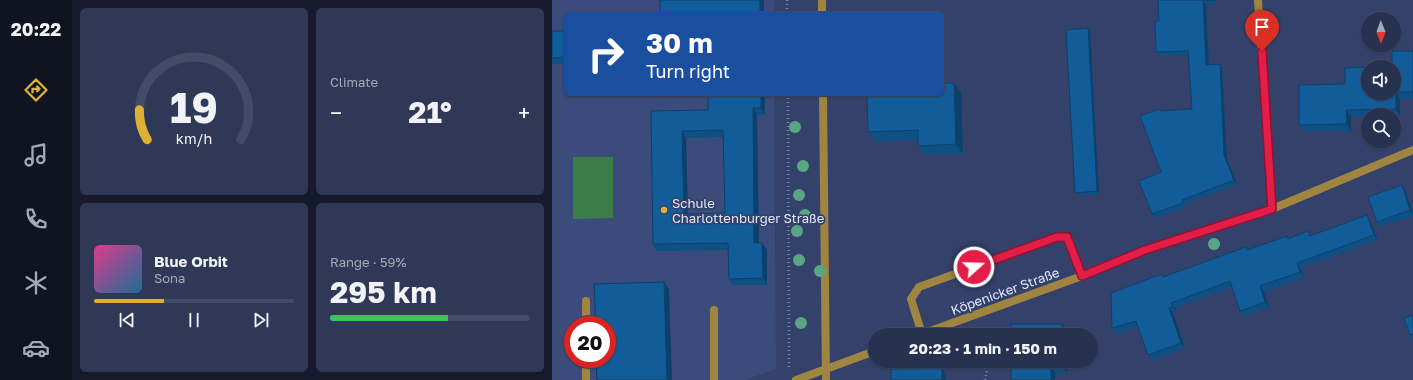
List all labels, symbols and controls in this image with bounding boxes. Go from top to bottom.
pin [1245,10,1279,51]
north arrow [1361,12,1401,52]
map controls [1361,12,1401,148]
icon: arrive [1251,16,1273,38]
text: 20:22 [11,18,61,40]
text: 30 m [646,26,713,59]
icon: right [580,28,632,80]
text: Turn right [646,60,730,82]
button: sound [1361,60,1401,100]
text: Climate [330,74,378,90]
icon: directions [22,76,50,104]
text: 19 [170,81,218,131]
text: 21° [408,94,452,130]
text: − [330,99,342,126]
text: + [518,99,530,126]
button: search [1361,108,1401,148]
text: km/h [176,129,212,146]
icon: music [22,141,50,169]
place label: Schule Charlottenburger Straße [672,195,824,226]
icon: phone [22,205,50,233]
marker: Schule Charlottenburger Straße [659,205,669,215]
position arrow [953,246,995,288]
text: Blue Orbit [154,252,228,270]
text: Range · 59% [330,254,406,270]
street label: Köpenicker Straße [949,264,1061,318]
icon: climate [22,269,50,297]
text: Sona [154,270,185,286]
text: 295 km [330,274,437,310]
icon: previous [116,309,138,331]
icon: pause [183,309,205,331]
icon: next [250,309,272,331]
speed limit sign: 20 [564,316,616,368]
icon: car [22,334,50,362]
text: 20:23 · 1 min · 150 m [909,339,1057,357]

